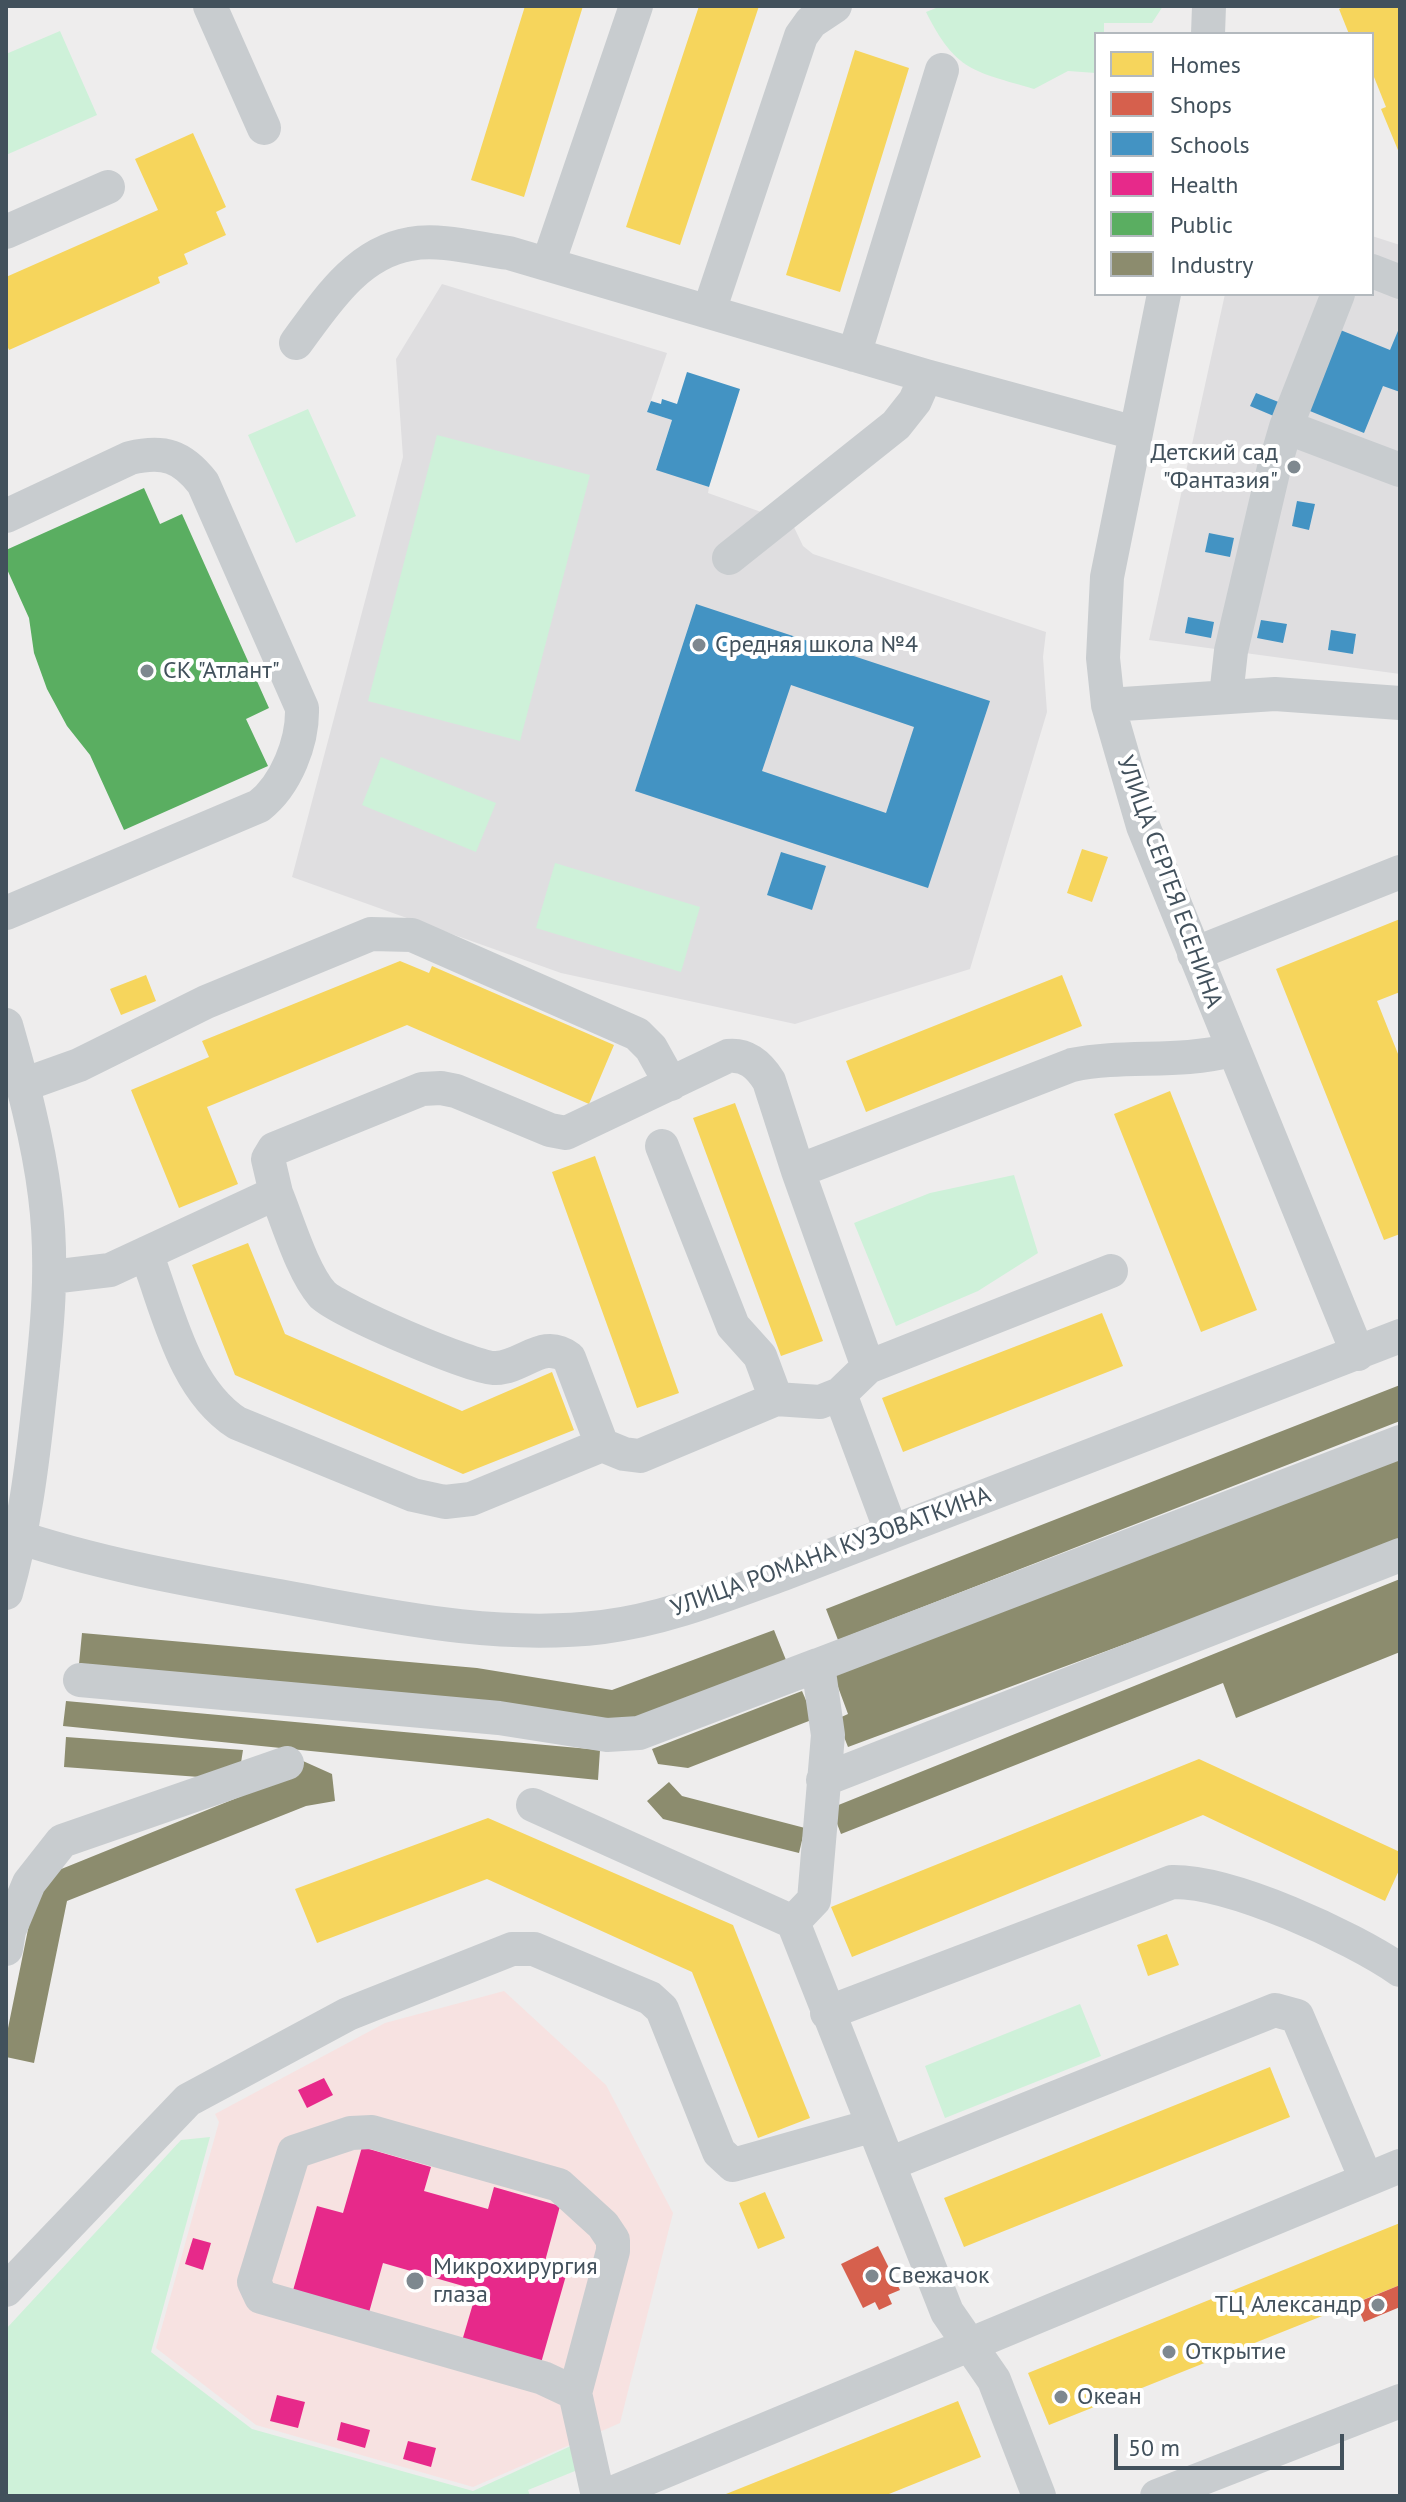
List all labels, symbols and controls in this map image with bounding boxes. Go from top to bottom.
legend [1094,32,1374,296]
text: Homes [1170,49,1241,80]
text: Shops [1170,89,1232,120]
text: Schools [1170,129,1250,160]
text: Health [1170,169,1239,200]
text: Public [1170,209,1233,240]
text: Industry [1170,249,1254,280]
place label: Детский сад "Фантазия" [1151,439,1278,495]
marker: Детский сад "Фантазия" [1285,458,1303,476]
place label: Средняя школа №4 [715,631,918,659]
marker: Средняя школа №4 [690,636,708,654]
place label: СК "Атлант" [163,657,280,685]
marker: СК "Атлант" [138,662,156,680]
street label: УЛИЦА СЕРГЕЯ ЕСЕНИНА [1110,752,1228,1012]
street label: УЛИЦА РОМАНА КУЗОВАТКИНА [667,1481,995,1623]
place label: Микрохирургия глаза [433,2253,598,2309]
place label: Свежачок [888,2262,990,2290]
marker: Свежачок [863,2267,881,2285]
marker: Микрохирургия глаза [404,2270,426,2292]
place label: ТЦ Александр [1215,2291,1362,2319]
marker: ТЦ Александр [1369,2296,1387,2314]
place label: Открытие [1185,2338,1286,2366]
marker: Открытие [1160,2343,1178,2361]
place label: Океан [1077,2383,1142,2411]
marker: Океан [1052,2388,1070,2406]
scale bar [1118,2418,1348,2468]
text: 50 m [1128,2432,1180,2463]

